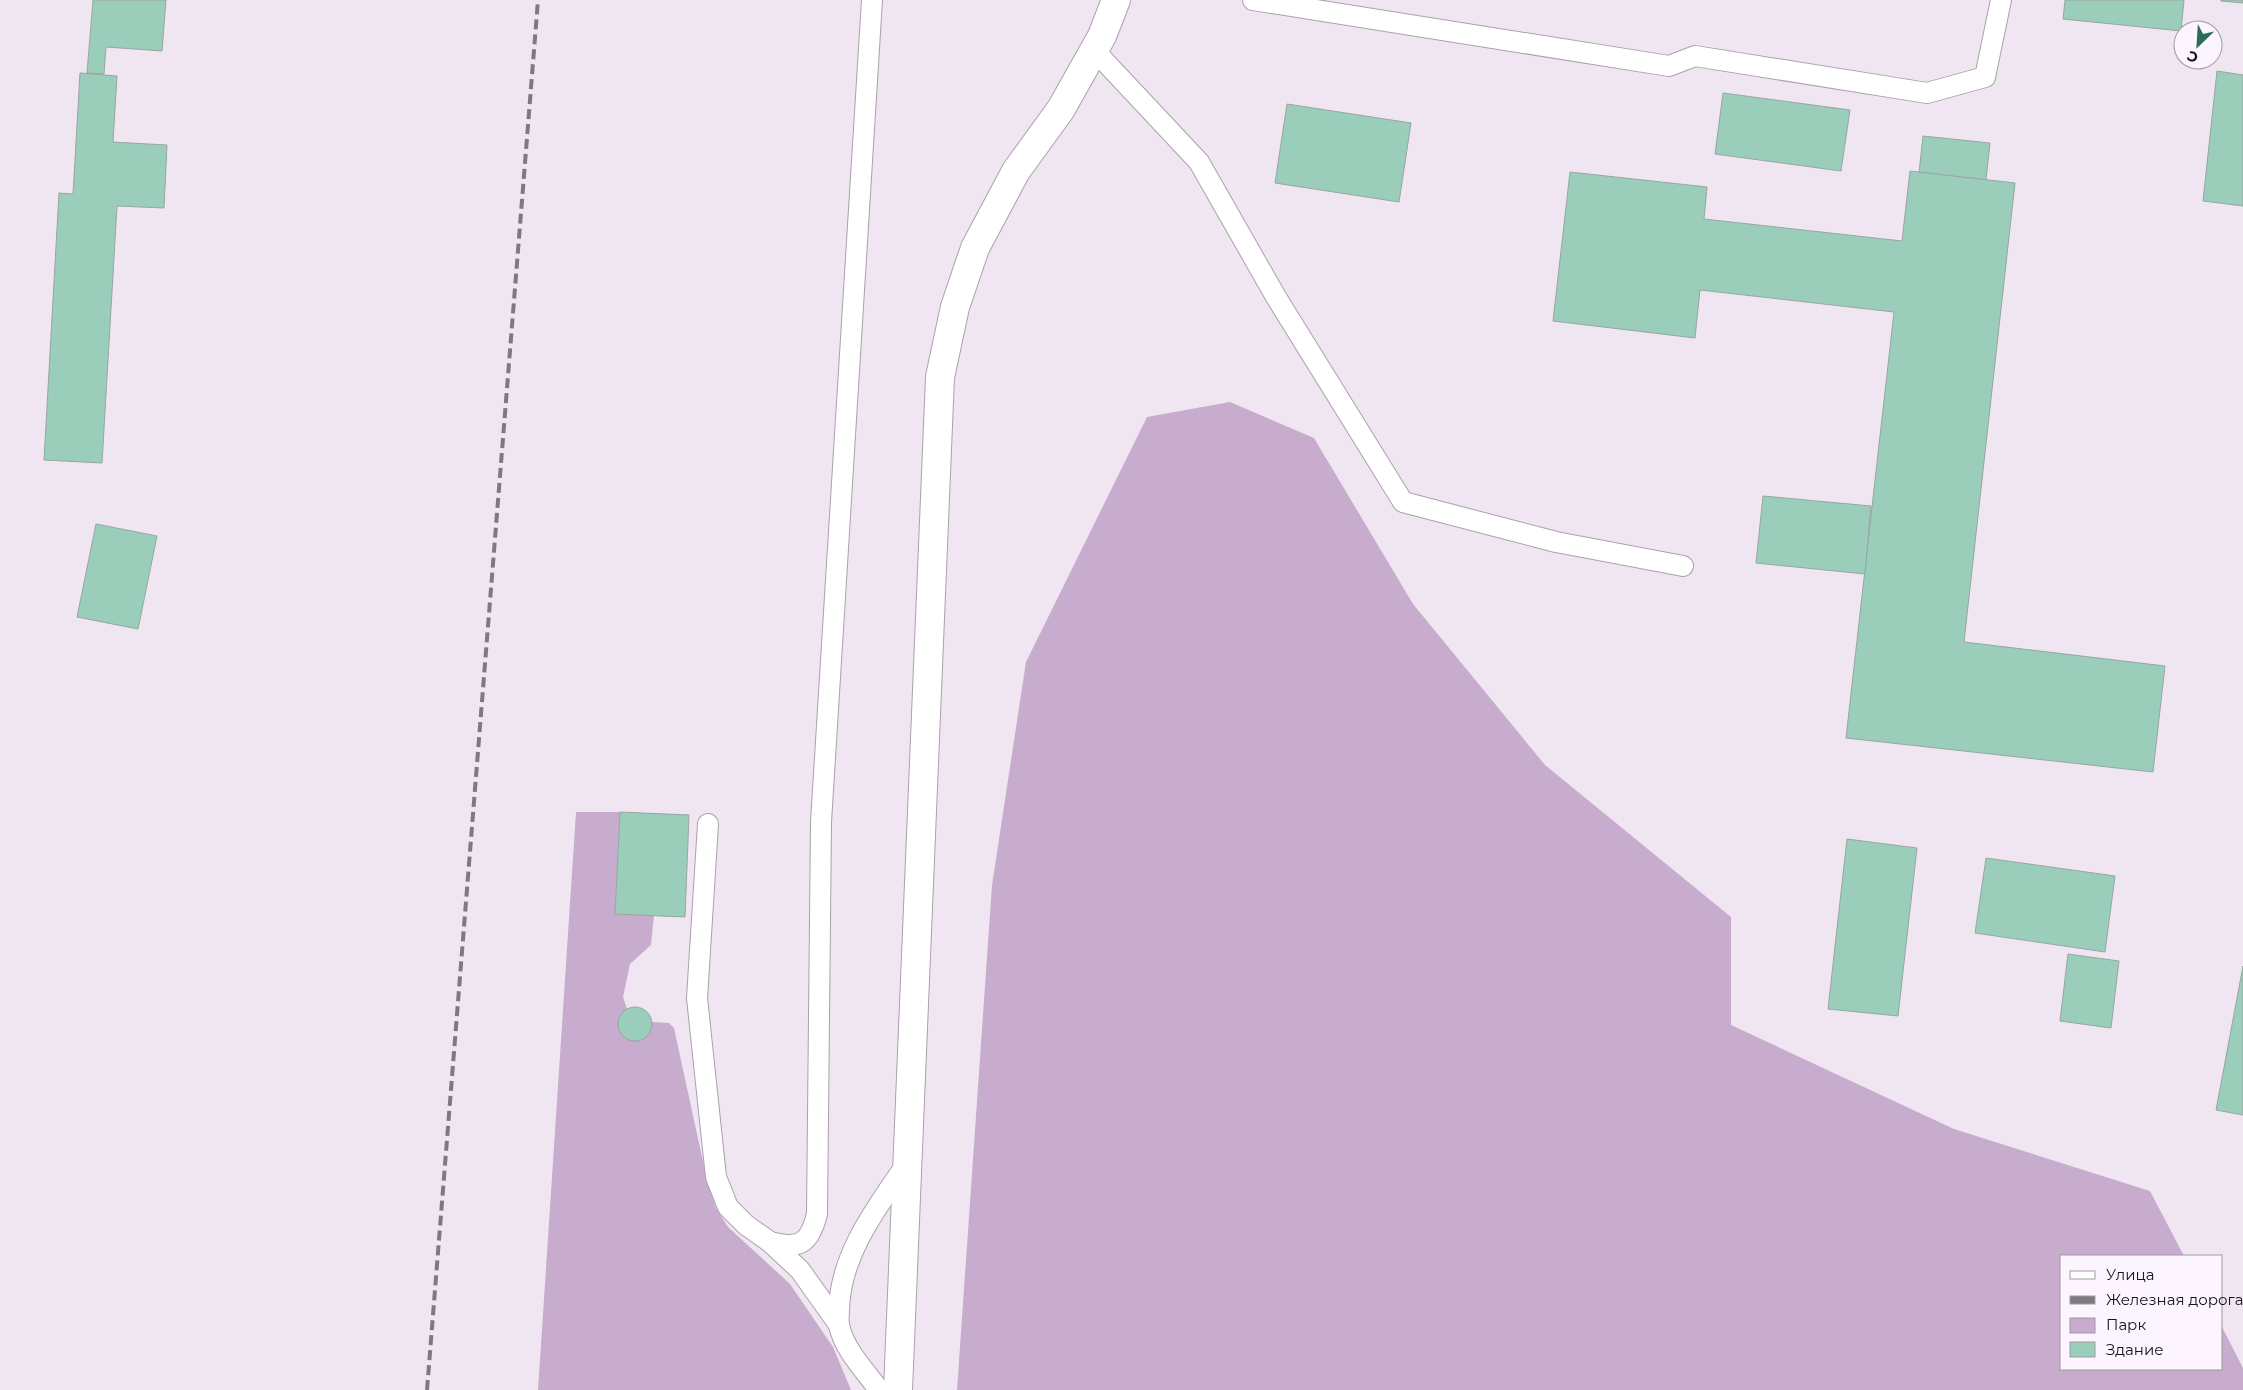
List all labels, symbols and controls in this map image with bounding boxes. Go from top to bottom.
north arrow [2173,20,2223,70]
text: С [2184,46,2201,67]
legend [2060,1255,2223,1370]
text: Улица [2106,1265,2154,1284]
text: Железная дорога [2106,1290,2243,1309]
text: Парк [2106,1315,2146,1334]
text: Здание [2106,1340,2164,1359]

